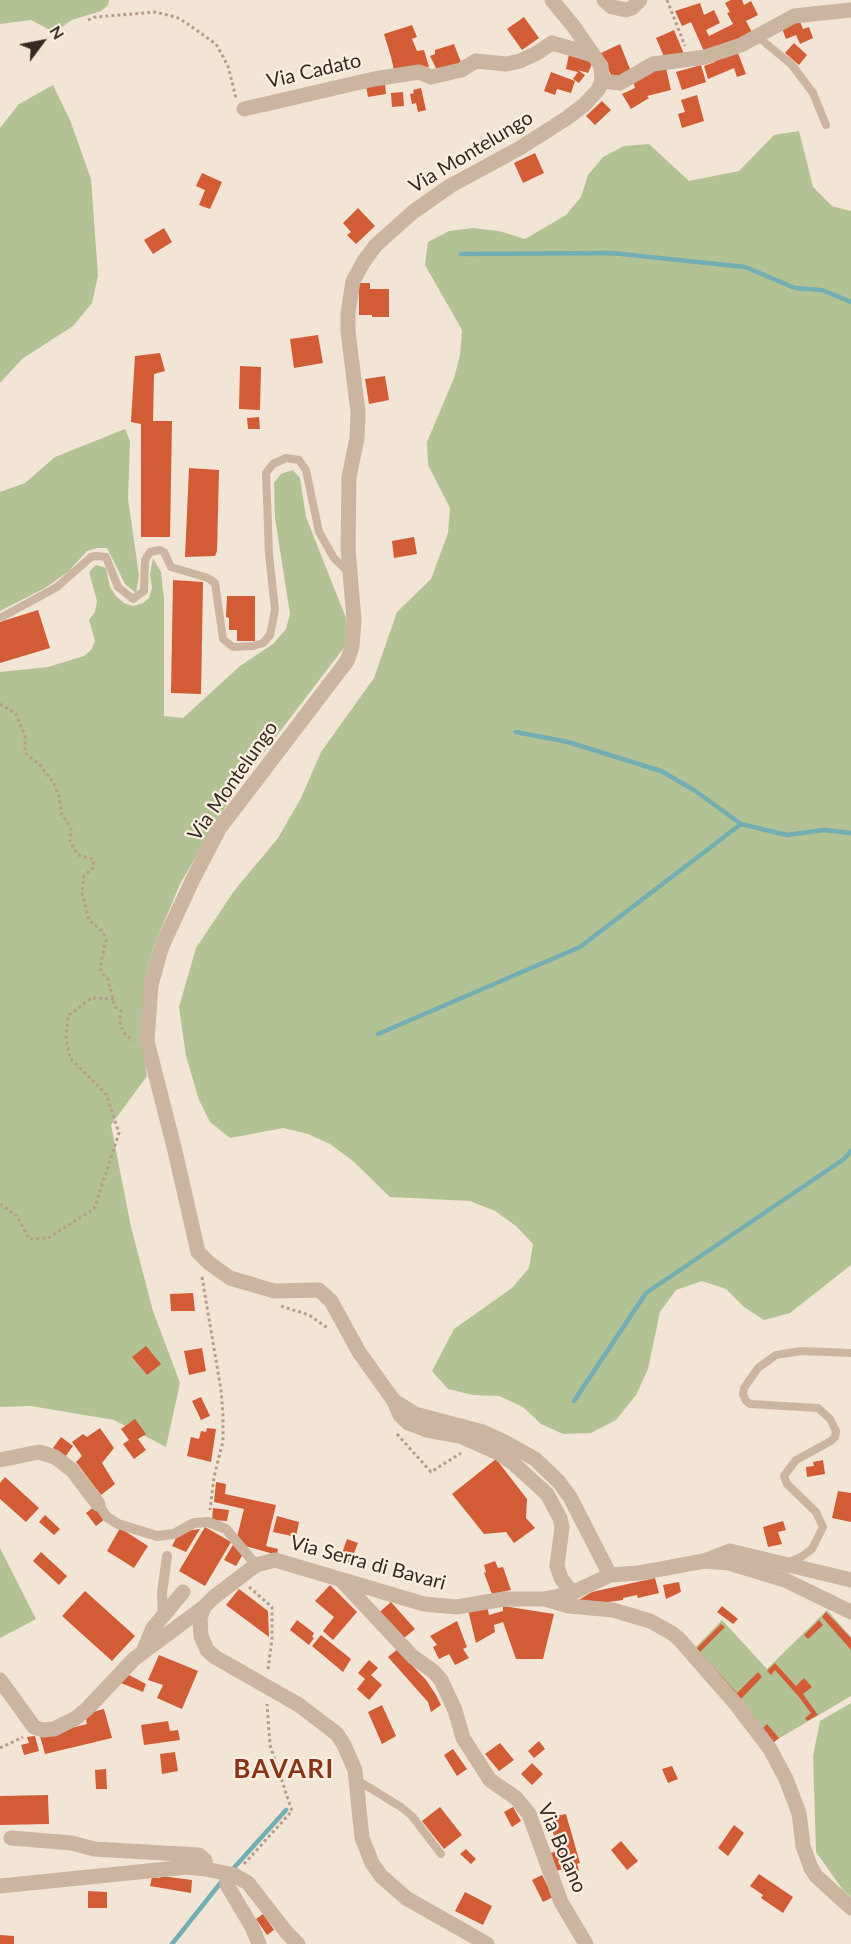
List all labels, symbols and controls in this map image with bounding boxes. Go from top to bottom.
north arrow [12,12,72,72]
text: N [46,22,69,42]
street label: Via Cadato [264,48,364,94]
street label: Via Montelungo [405,106,537,198]
street label: Via Montelungo [183,717,283,845]
street label: Via Serra di Bavari [288,1531,448,1595]
district label: BAVARI [233,1754,335,1786]
street label: Via Bolano [532,1800,592,1896]

